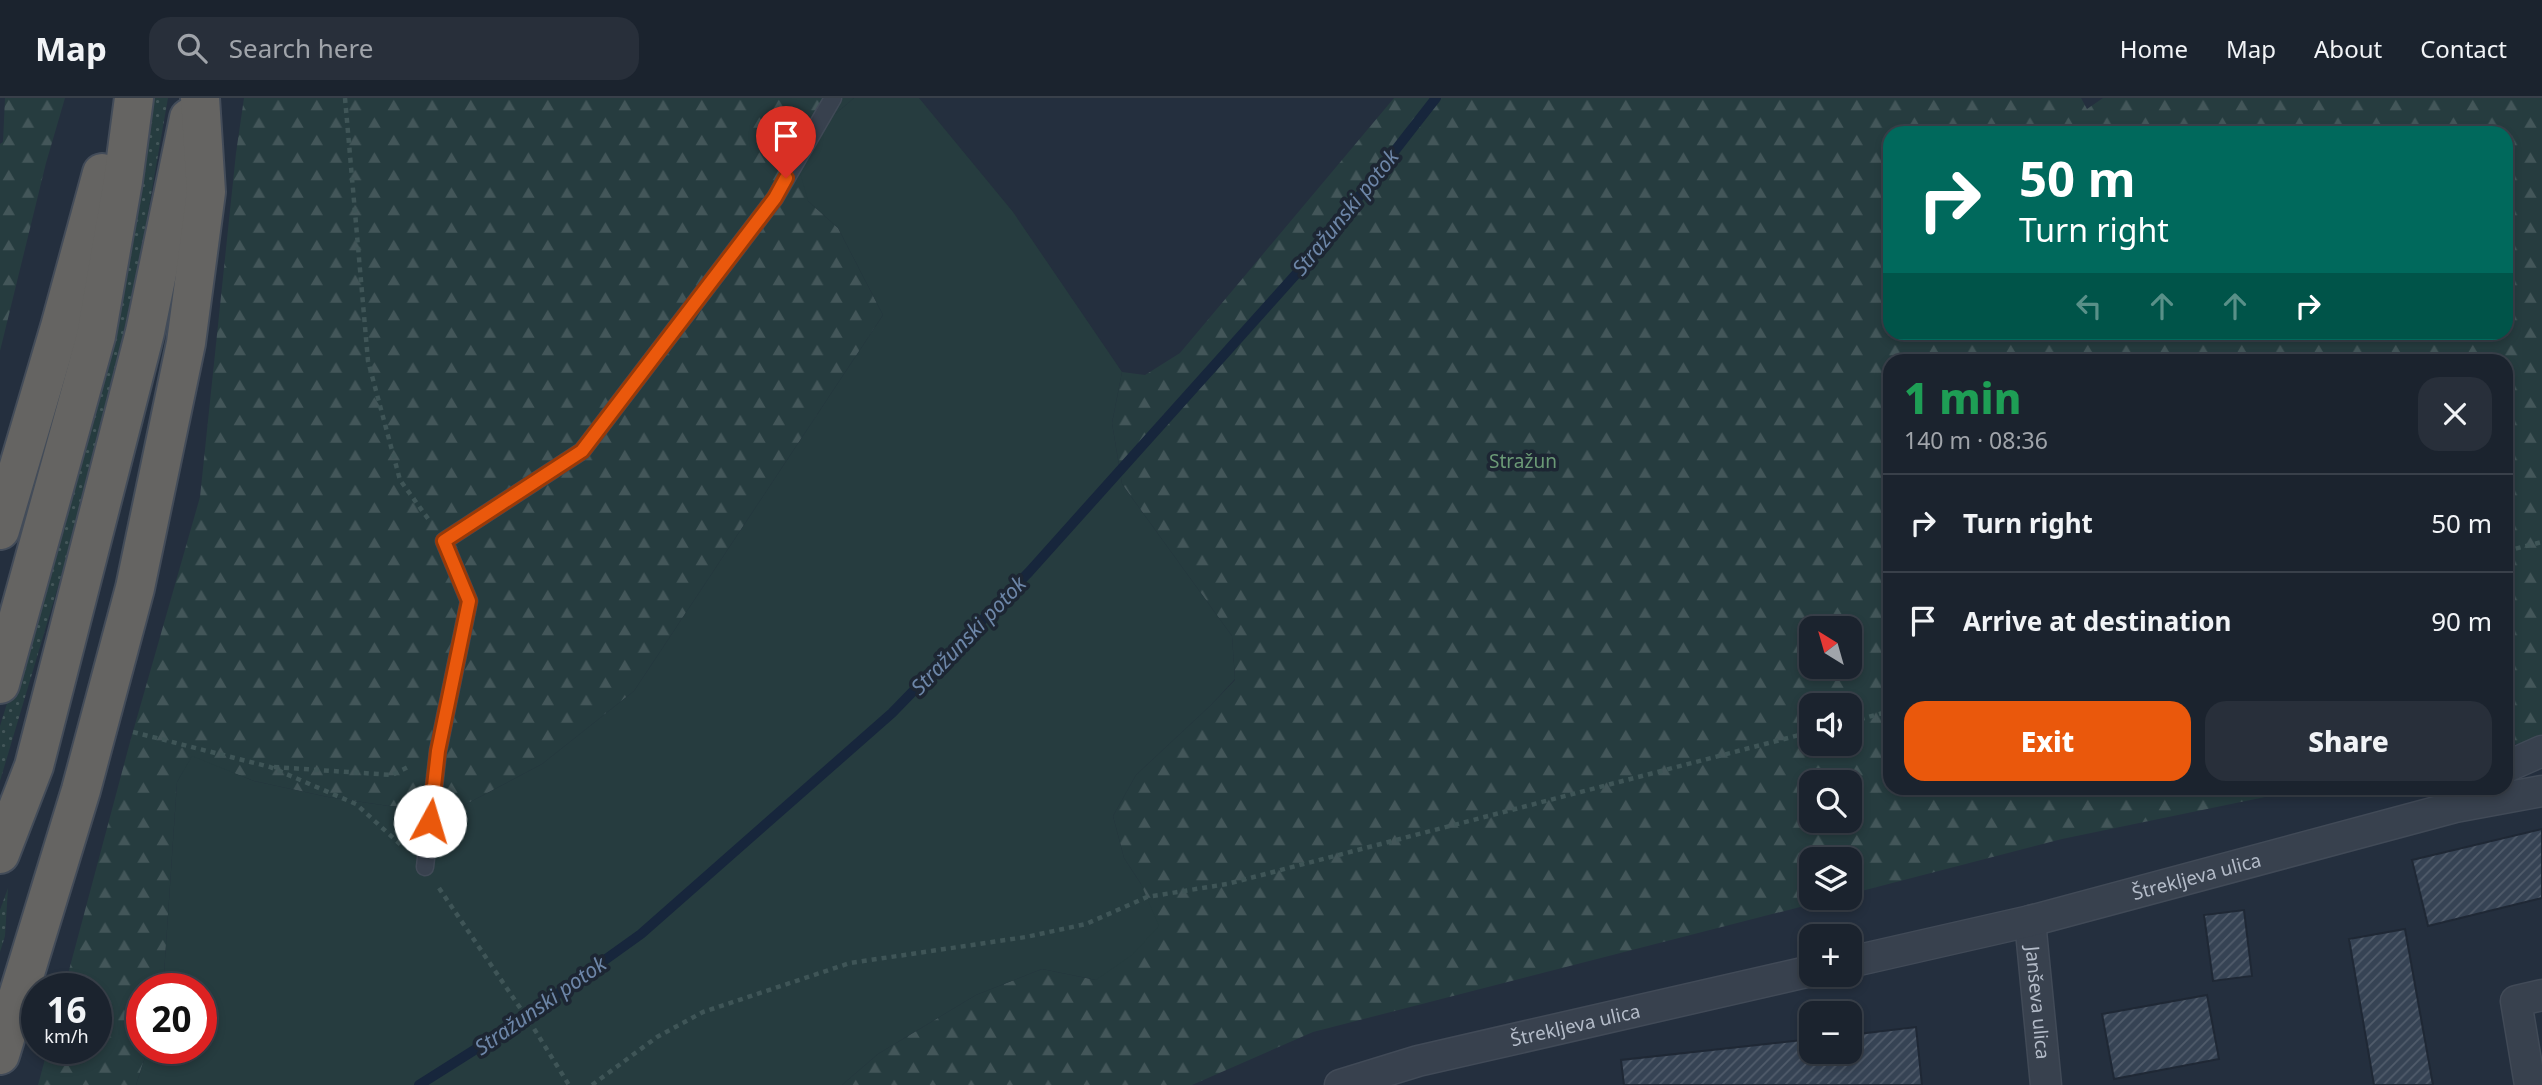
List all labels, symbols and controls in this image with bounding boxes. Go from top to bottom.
search box [149,17,639,80]
text: Map [35,26,107,71]
icon: search [173,29,211,67]
text: Search here [229,30,373,66]
text: Home [2120,32,2188,65]
text: Map [2226,32,2276,65]
text: About [2314,32,2382,65]
text: Contact [2420,32,2507,65]
pin [756,106,816,178]
icon: arrive [767,117,805,155]
water label: Stražunski potok [1285,142,1406,281]
text: 50 m [2019,145,2136,211]
icon: right [1904,154,1995,245]
text: Turn right [2019,208,2169,251]
icon: left [2070,287,2108,325]
icon: ahead [2143,287,2181,325]
icon: ahead [2216,287,2254,325]
icon: right [2289,287,2327,325]
text: 1 min [1904,369,2021,426]
button: close [2418,377,2492,451]
text: 140 m · 08:36 [1904,424,2048,456]
park label: Stražun [1489,448,1557,474]
icon: right [1904,504,1942,542]
text: Turn right [1963,505,2093,541]
text: 50 m [2431,505,2492,541]
water label: Stražunski potok [904,569,1033,700]
icon: arrive [1904,602,1942,640]
text: Arrive at destination [1963,603,2232,639]
text: 90 m [2431,603,2492,639]
north arrow [1799,616,1862,679]
map controls [1799,616,1862,1064]
button: sound [1799,693,1862,756]
button: Exit [1904,701,2191,781]
button: Share [2205,701,2492,781]
button: search [1799,770,1862,833]
position arrow [393,784,467,858]
button: layers [1799,847,1862,910]
street label: Štrekljeva ulica [2129,847,2264,906]
button: + [1799,924,1862,987]
street label: Janševa ulica [2019,943,2056,1060]
water label: Stražunski potok [469,948,613,1061]
speed limit sign: 20 [126,973,217,1064]
text: 16 [46,986,87,1033]
street label: Štrekljeva ulica [1508,998,1643,1052]
button: − [1799,1001,1862,1064]
text: km/h [44,1024,89,1048]

